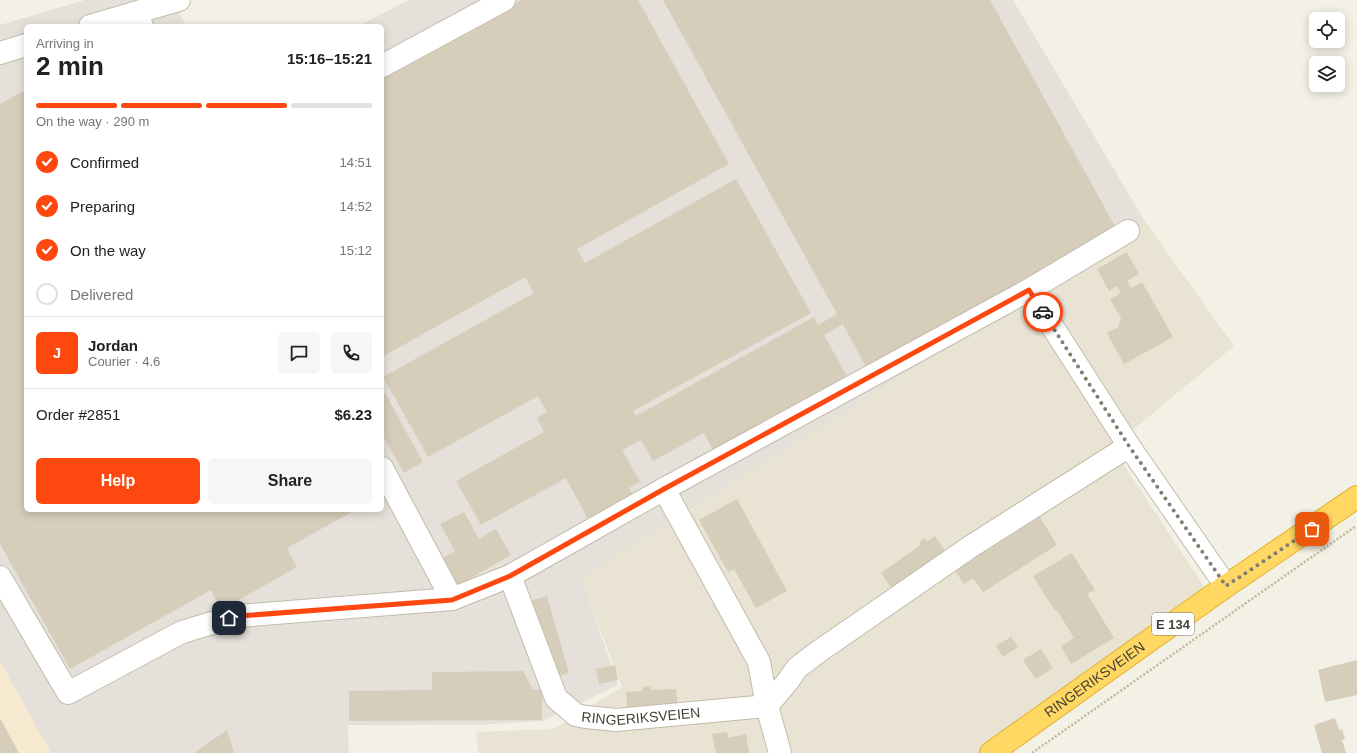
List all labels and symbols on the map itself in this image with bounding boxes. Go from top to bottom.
courier [1023,292,1063,332]
pin [1295,512,1329,546]
pin [212,601,246,635]
road number: E 134 [1152,613,1194,635]
street label: RINGERIKSVEIEN [1041,638,1148,720]
street label: RINGERIKSVEIEN [581,704,701,728]

